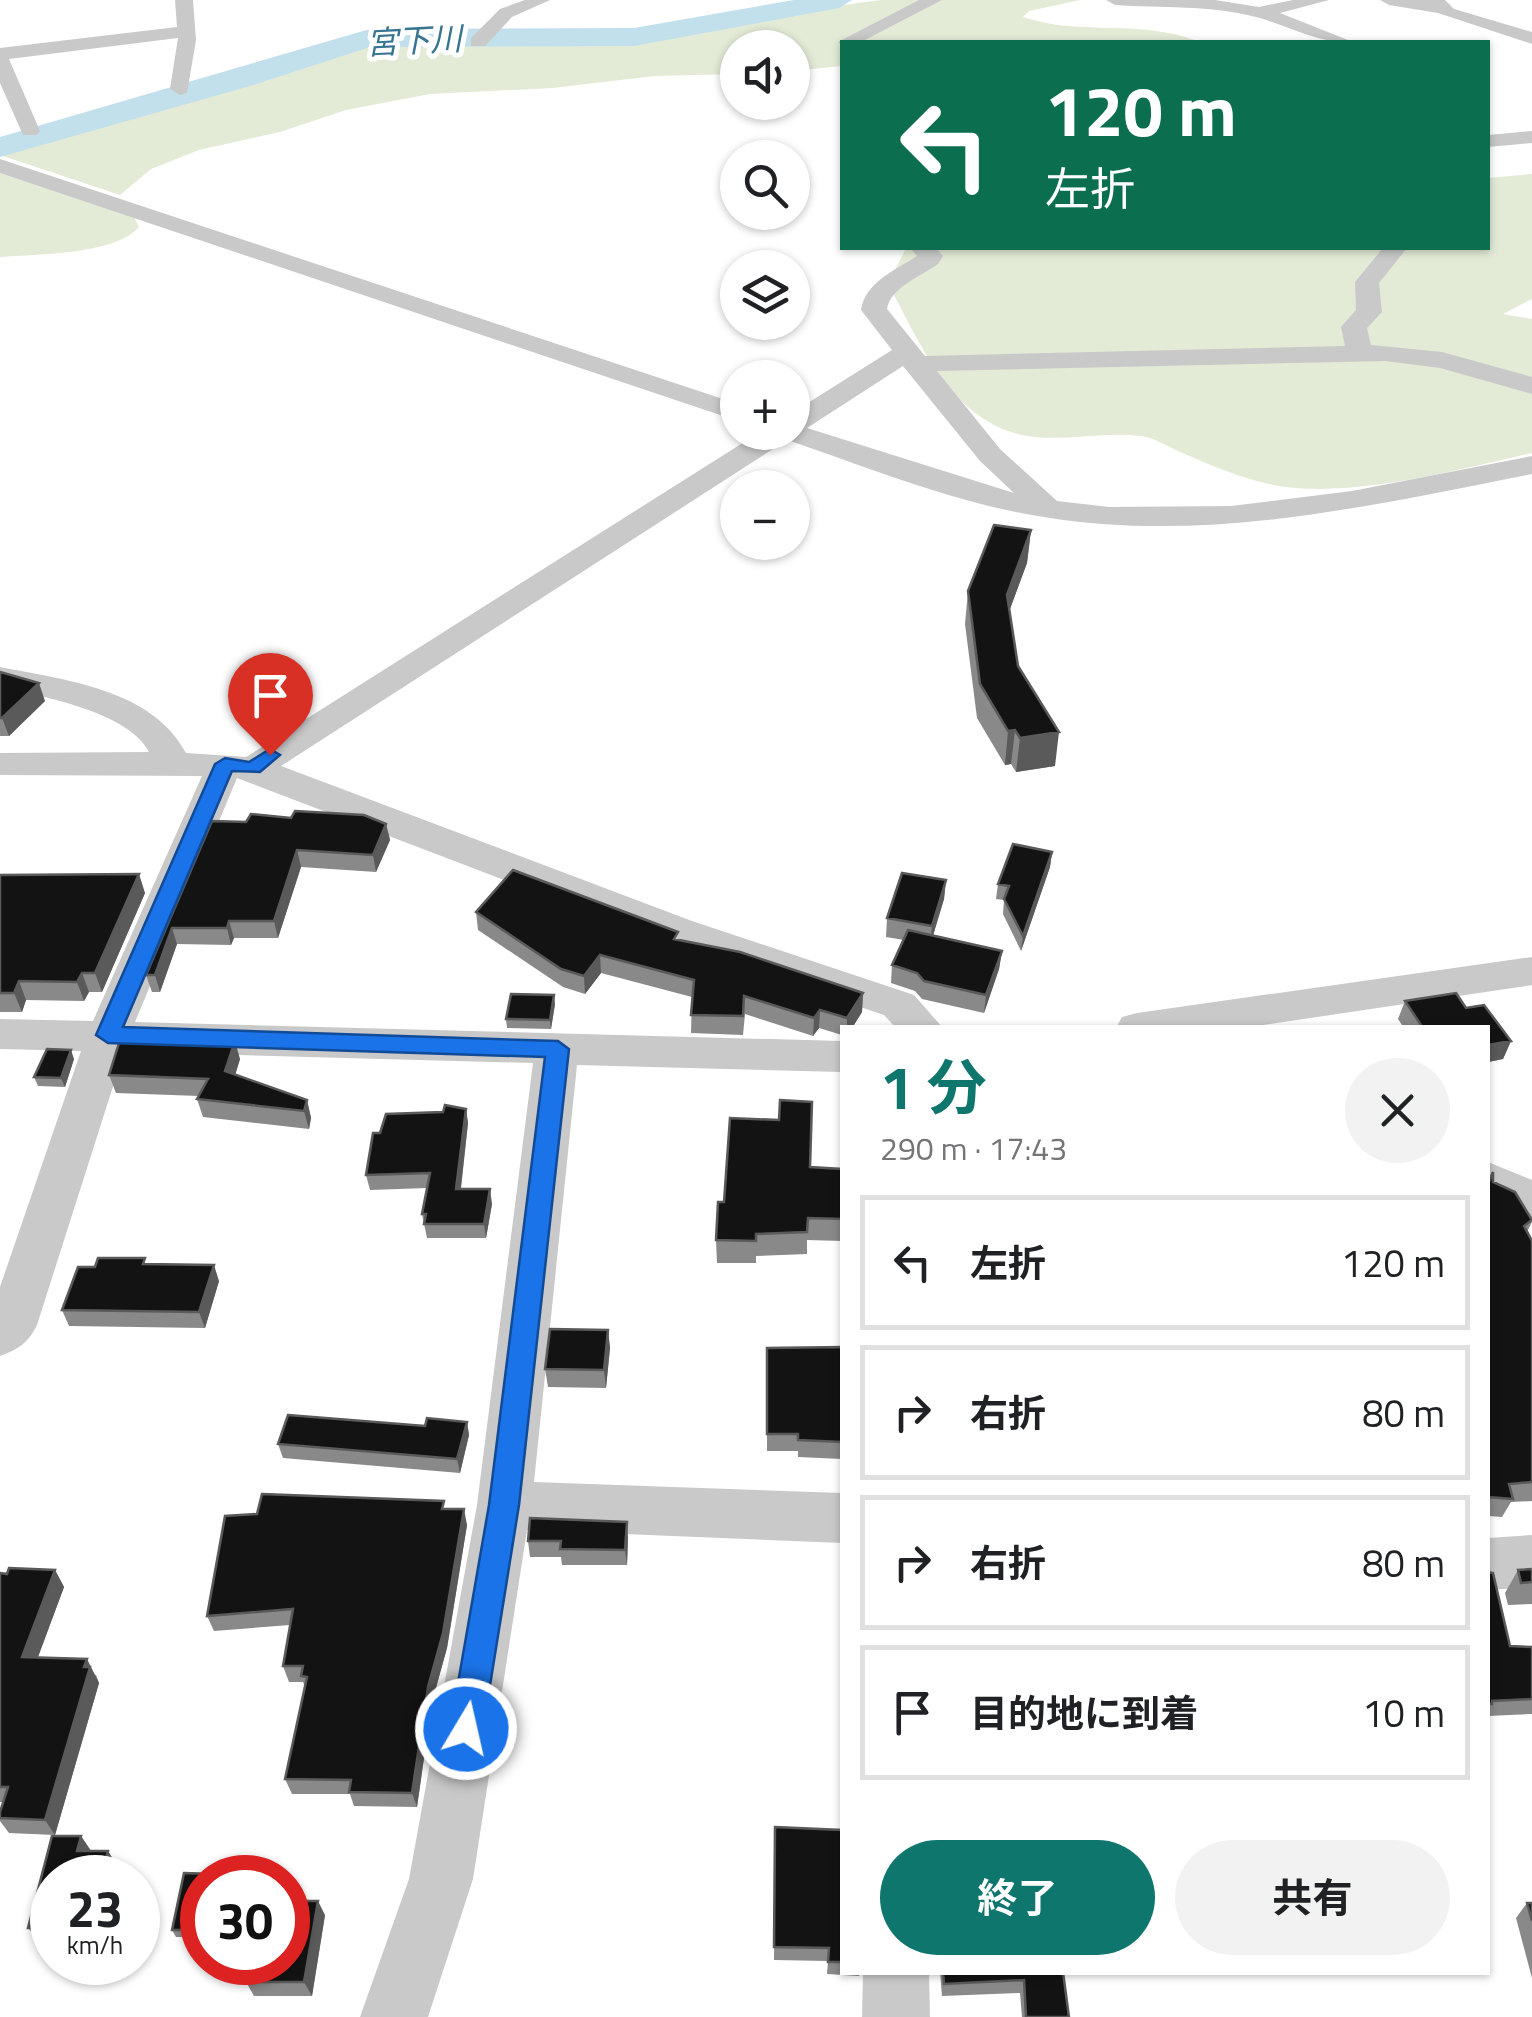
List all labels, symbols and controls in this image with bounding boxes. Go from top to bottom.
water label: 宮下川 [365,13,466,66]
map controls [720,30,810,560]
button: sound [720,30,810,120]
text: 120 m [1045,57,1237,163]
icon: left [880,80,1010,210]
button: search [720,140,810,230]
text: 左折 [1045,154,1135,222]
button: layers [720,250,810,340]
button: + [720,360,810,450]
button: − [720,470,810,560]
pin [228,653,313,756]
icon: arrive [243,668,298,723]
text: 1 分 [880,1041,987,1132]
button: close [1345,1058,1450,1163]
text: 290 m · 17:43 [880,1124,1067,1172]
text: 左折 [970,1234,1046,1292]
text: 120 m [1341,1234,1445,1292]
icon: left [885,1235,940,1290]
text: 右折 [970,1384,1046,1442]
text: 80 m [1362,1384,1445,1442]
icon: right [885,1385,940,1440]
text: 右折 [970,1534,1046,1592]
text: 80 m [1362,1534,1445,1592]
icon: right [885,1535,940,1590]
position arrow [414,1677,518,1781]
text: 目的地に到着 [970,1684,1198,1742]
text: 10 m [1362,1684,1445,1742]
icon: arrive [885,1685,940,1740]
button: 終了 [880,1840,1155,1955]
button: 共有 [1175,1840,1450,1955]
speed limit sign: 30 [180,1855,310,1985]
text: 23 [67,1870,123,1946]
text: km/h [67,1926,123,1964]

